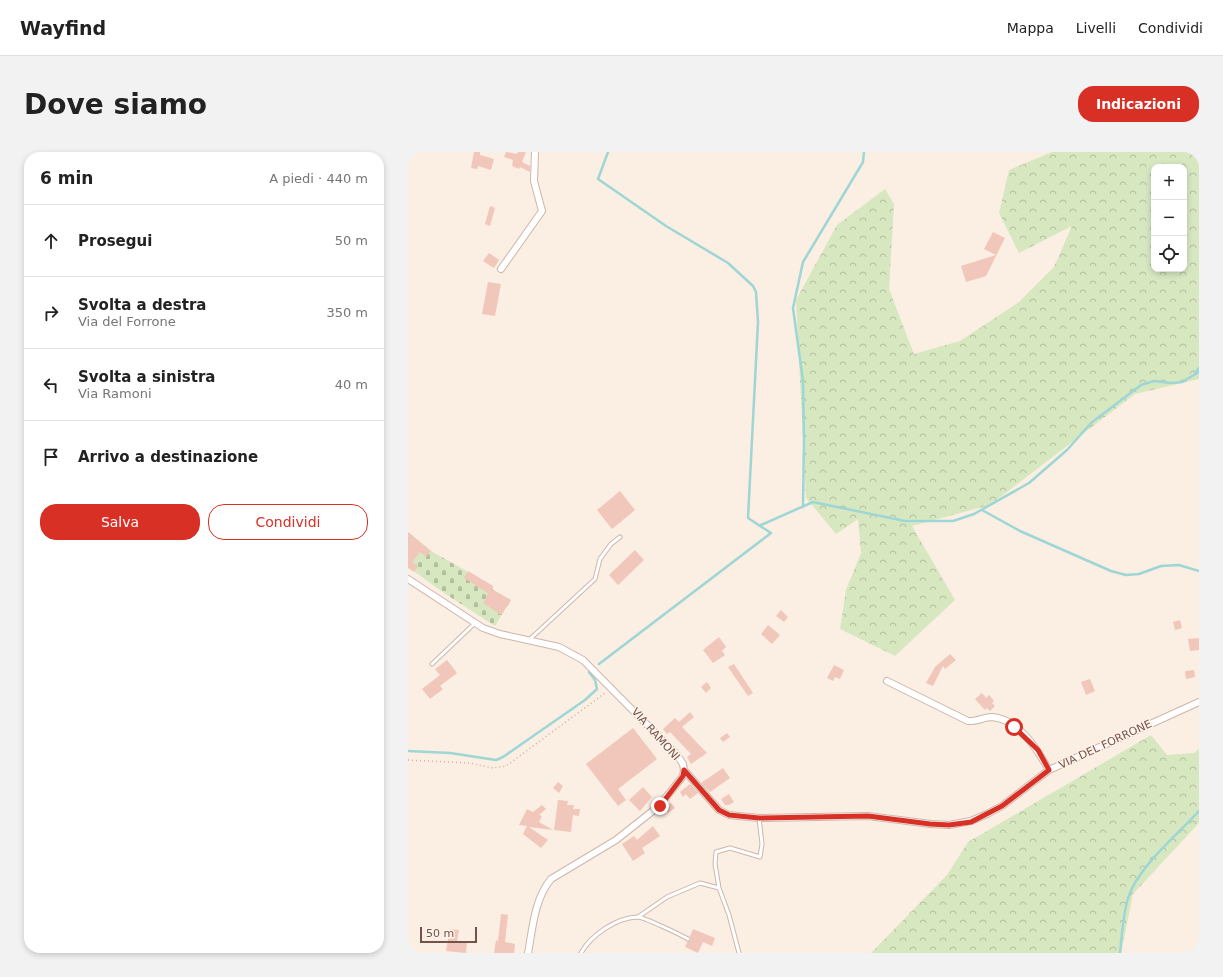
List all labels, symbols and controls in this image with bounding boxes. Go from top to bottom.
text: Wayfind [20,17,106,39]
text: Mappa [1007,20,1054,36]
text: Livelli [1076,20,1116,36]
text: Condividi [1138,20,1203,36]
button: Indicazioni [1078,86,1199,122]
text: Dove siamo [24,88,207,121]
map controls [1151,164,1187,272]
button: + [1151,164,1187,200]
text: 6 min [40,168,93,188]
text: A piedi · 440 m [269,171,368,186]
button: − [1151,200,1187,236]
icon: ahead [40,230,62,252]
text: Prosegui [78,232,152,250]
text: 50 m [335,233,368,248]
button: locate [1151,236,1187,272]
text: Svolta a destra [78,296,206,314]
icon: right [40,302,62,324]
text: 350 m [326,305,368,320]
text: Via del Forrone [78,314,176,329]
text: Svolta a sinistra [78,368,215,386]
icon: left [40,374,62,396]
text: 40 m [335,377,368,392]
text: Via Ramoni [78,386,152,401]
icon: arrive [40,446,62,468]
text: Arrivo a destinazione [78,448,258,466]
button: Salva [40,504,200,540]
button: Condividi [208,504,368,540]
street label: VIA RAMONI [629,705,683,763]
street label: VIA DEL FORRONE [1057,717,1154,772]
route start [1005,718,1023,736]
route end [651,797,669,815]
scale bar [420,925,477,944]
text: 50 m [426,927,454,940]

